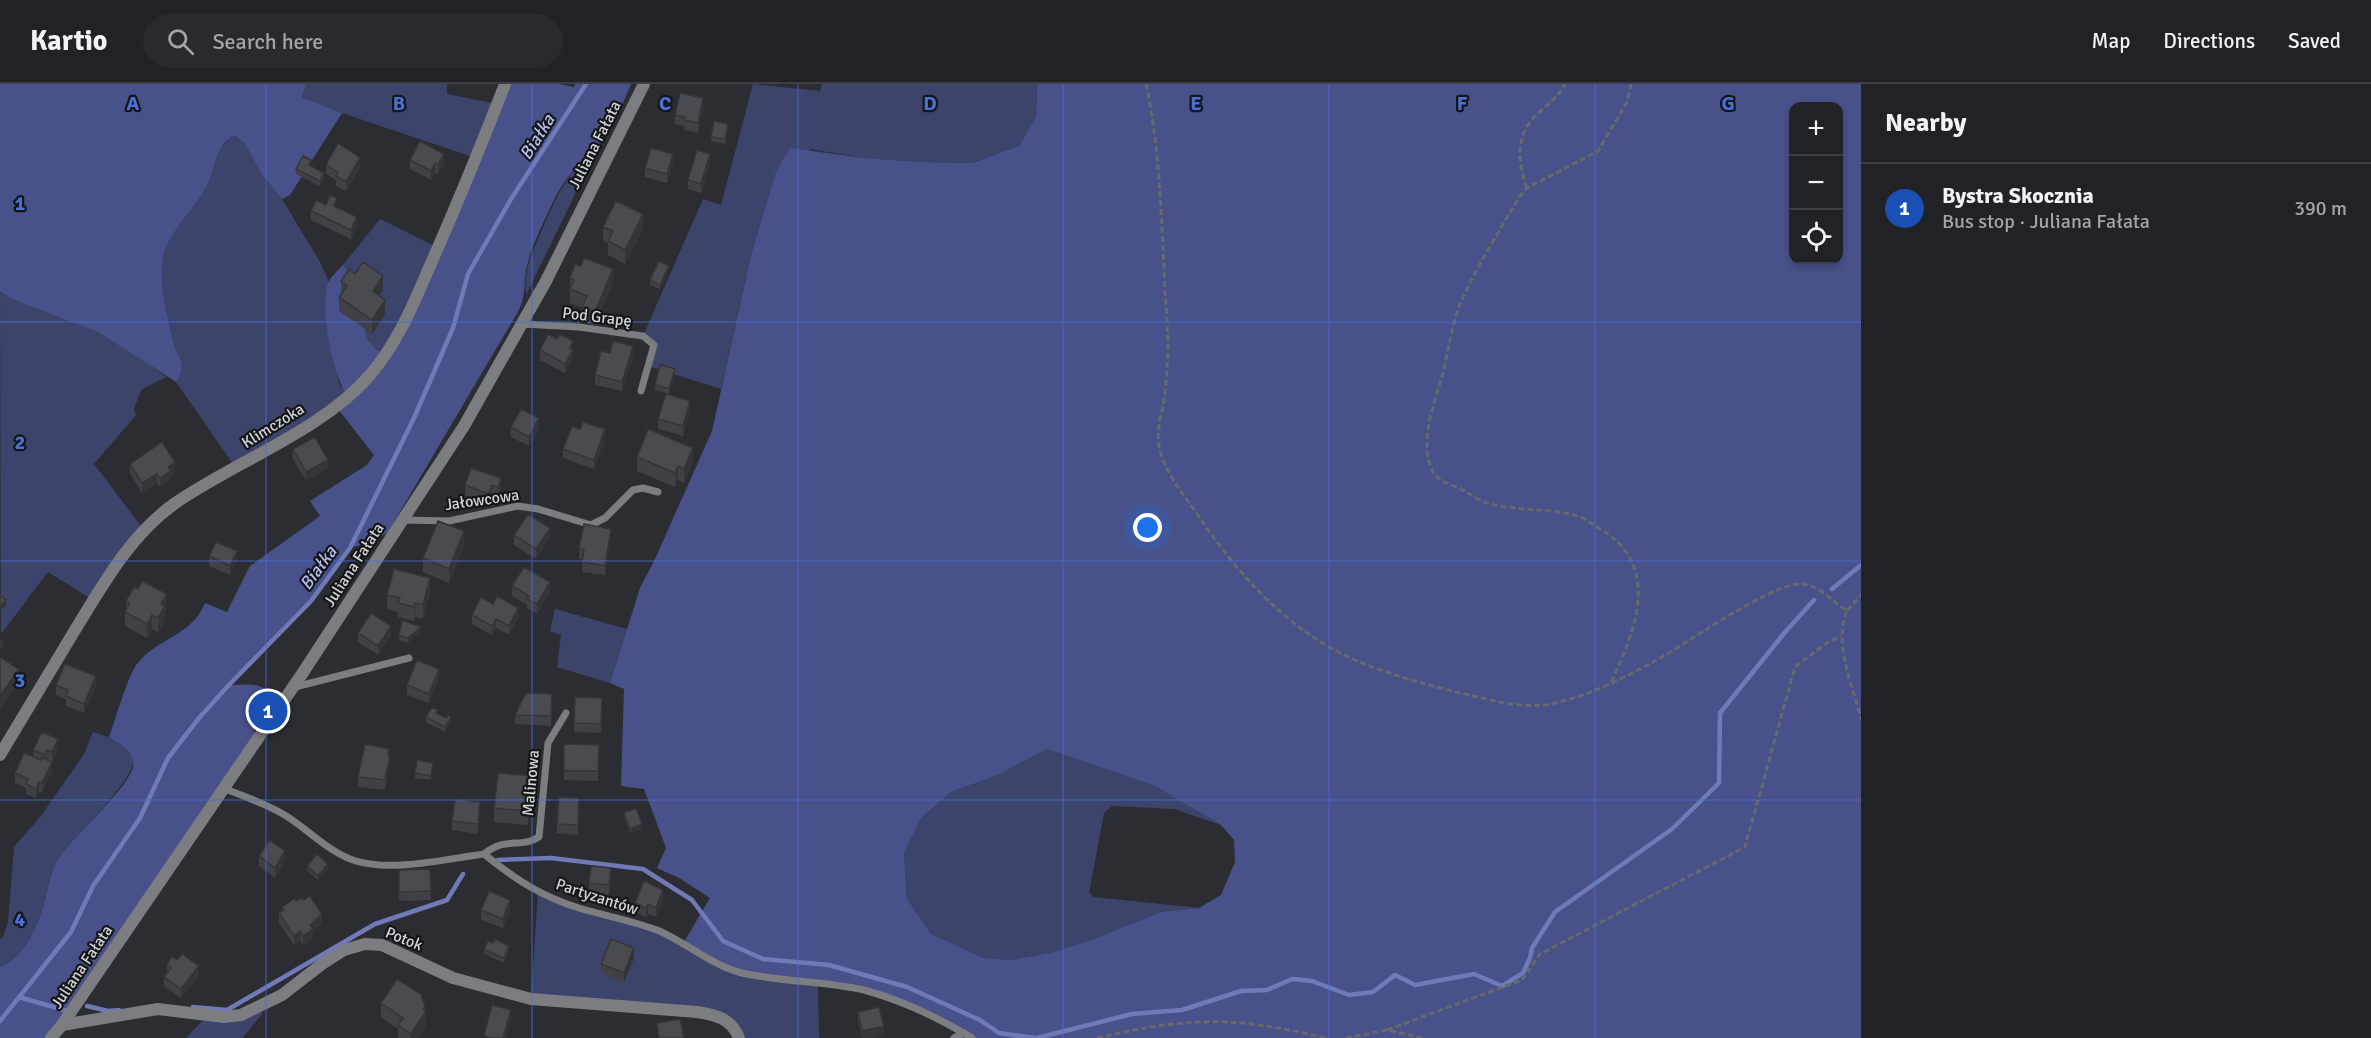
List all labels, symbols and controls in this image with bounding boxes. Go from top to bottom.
search box [143,14,563,68]
text: Kartio [30,24,107,58]
icon: search [164,25,197,58]
text: Search here [212,28,323,55]
text: Map [2092,28,2130,54]
text: Directions [2163,28,2255,54]
text: Saved [2288,28,2341,54]
text: A [127,91,140,116]
text: B [393,91,405,116]
text: C [659,91,671,116]
text: D [923,91,937,116]
text: E [1190,91,1202,116]
text: F [1457,91,1468,116]
text: G [1721,91,1735,116]
street label: Juliana Fałata [564,98,626,192]
map controls [1789,102,1843,264]
button: + [1789,102,1843,156]
text: Nearby [1885,107,1966,139]
water label: Białka [515,110,560,164]
button: − [1789,156,1843,210]
text: Bystra Skocznia [1942,182,2094,209]
text: 1 [15,191,26,216]
text: 1 [1899,196,1910,221]
text: 390 m [2294,196,2347,221]
text: Bus stop · Juliana Fałata [1942,209,2150,234]
button: locate [1789,210,1843,264]
street label: Pod Grapę [561,303,633,331]
street label: Klimczoka [238,399,308,453]
text: 2 [15,430,25,455]
street label: Jałowcowa [444,485,520,515]
your location [1133,513,1162,542]
street label: Juliana Fałata [319,519,389,611]
water label: Białka [295,541,342,594]
text: 3 [15,668,25,693]
pin: 1 [248,688,288,734]
street label: Malinowa [518,749,544,817]
street label: Partyzantów [553,874,641,920]
text: 4 [15,907,26,932]
street label: Juliana Fałata [47,921,117,1013]
street label: Potok [382,922,426,956]

